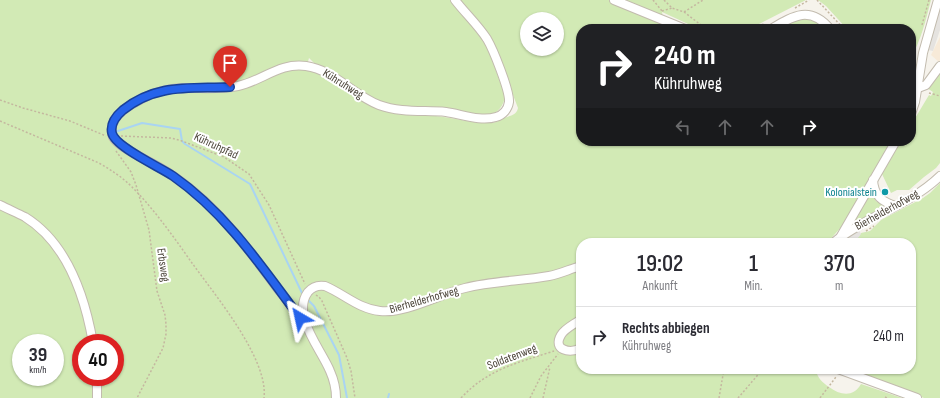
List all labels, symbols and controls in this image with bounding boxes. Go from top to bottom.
map controls [520,12,564,56]
button: layers [520,12,564,56]
text: 240 m [654,39,715,72]
icon: right [588,40,640,92]
pin [213,46,247,87]
icon: arrive [219,52,241,74]
street label: Kühruhweg [320,66,366,102]
text: Kühruhweg [654,73,722,94]
icon: left [672,116,694,138]
icon: ahead [714,116,736,138]
icon: ahead [756,116,778,138]
icon: right [798,116,820,138]
street label: Kühruhpfad [192,129,240,163]
place label: Kolonialstein [825,185,877,200]
street label: Bierhelderhofweg [852,186,922,234]
marker: Kolonialstein [880,187,890,197]
street label: Erbsweg [153,247,173,283]
text: 19:02 [637,249,683,278]
text: 1 [749,249,758,278]
text: 370 [823,249,855,278]
text: Ankunft [643,278,678,294]
text: Min. [744,278,762,294]
text: m [835,278,843,294]
street label: Bierhelderhofweg [388,283,460,317]
position arrow [279,297,321,339]
text: Rechts abbiegen [622,319,710,338]
icon: right [588,326,610,348]
text: 240 m [873,327,904,346]
speed limit sign: 40 [72,334,124,386]
text: Kühruhweg [622,338,671,354]
street label: Soldatenweg [485,341,539,373]
text: 39 [29,343,47,367]
text: km/h [29,364,47,376]

